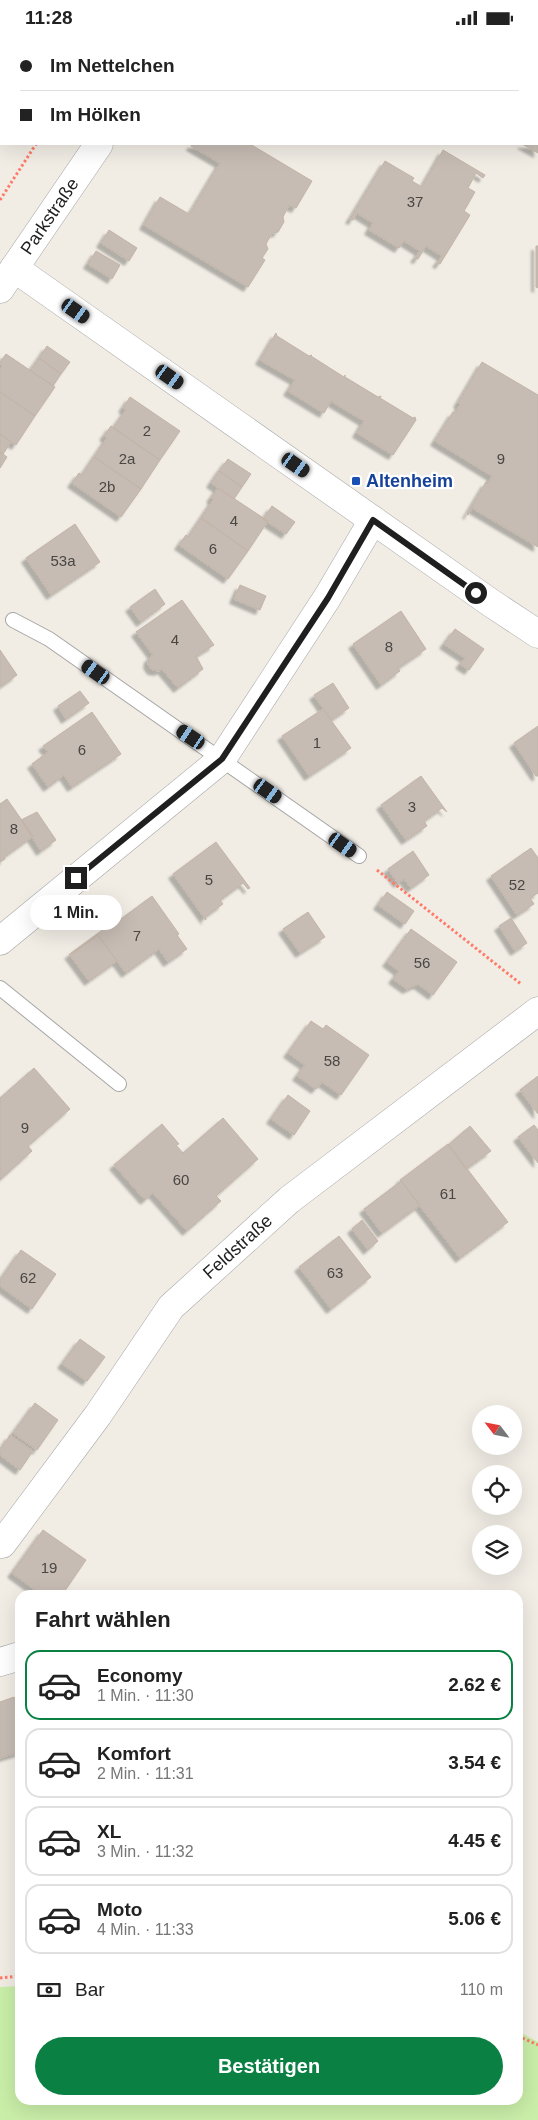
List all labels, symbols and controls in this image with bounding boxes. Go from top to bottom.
text: 11:28 [25,7,73,28]
text: Im Nettelchen [50,55,175,76]
text: Im Hölken [50,104,141,125]
street label: Parkstraße [17,174,83,258]
house number: 37 [407,193,423,210]
car [59,296,92,326]
car [153,362,186,392]
house number: 2 [143,422,151,439]
house number: 2a [119,450,136,467]
car [279,450,312,480]
house number: 9 [497,450,505,467]
place label: Altenheim [366,471,453,491]
marker: Altenheim [350,475,362,487]
house number: 2b [99,478,115,495]
house number: 4 [230,512,238,529]
house number: 6 [209,540,217,557]
house number: 53a [50,552,76,569]
route start [465,582,487,604]
house number: 4 [171,631,179,648]
house number: 8 [385,638,393,655]
car [79,657,112,687]
car [174,722,207,752]
house number: 1 [313,734,321,751]
house number: 6 [78,741,86,758]
car [251,776,284,806]
house number: 3 [408,798,416,815]
house number: 8 [10,820,18,837]
car [326,830,359,860]
route end [65,867,87,889]
house number: 5 [205,871,213,888]
house number: 52 [509,876,525,893]
callout: 1 Min. [30,895,122,931]
text: 1 Min. [53,904,99,921]
house number: 7 [133,927,141,944]
house number: 56 [414,954,430,971]
house number: 58 [324,1052,340,1069]
house number: 9 [21,1119,29,1136]
house number: 60 [173,1171,189,1188]
house number: 61 [440,1185,456,1202]
street label: Feldstraße [199,1210,276,1283]
house number: 63 [327,1264,343,1281]
house number: 62 [20,1269,36,1286]
north arrow [472,1405,522,1455]
map controls [472,1405,522,1575]
button: locate [472,1465,522,1515]
button: layers [472,1525,522,1575]
house number: 19 [41,1559,57,1576]
text: Fahrt wählen [35,1607,171,1632]
icon: car [37,1663,82,1708]
text: Economy [97,1665,183,1686]
text: 2.62 € [448,1674,501,1695]
text: 1 Min. · 11:30 [97,1687,194,1704]
icon: car [37,1741,82,1786]
text: Komfort [97,1743,171,1764]
text: 3.54 € [448,1752,501,1773]
text: 2 Min. · 11:31 [97,1765,194,1782]
icon: car [37,1819,82,1864]
text: XL [97,1821,121,1842]
text: 4.45 € [448,1830,501,1851]
text: 3 Min. · 11:32 [97,1843,194,1860]
icon: car [37,1897,82,1942]
text: Moto [97,1899,142,1920]
text: 5.06 € [448,1908,501,1929]
text: 4 Min. · 11:33 [97,1921,194,1938]
icon: cash [35,1976,63,2004]
text: Bar [75,1979,105,2000]
text: 110 m [460,1981,503,1998]
button: Bestätigen [35,2037,503,2095]

